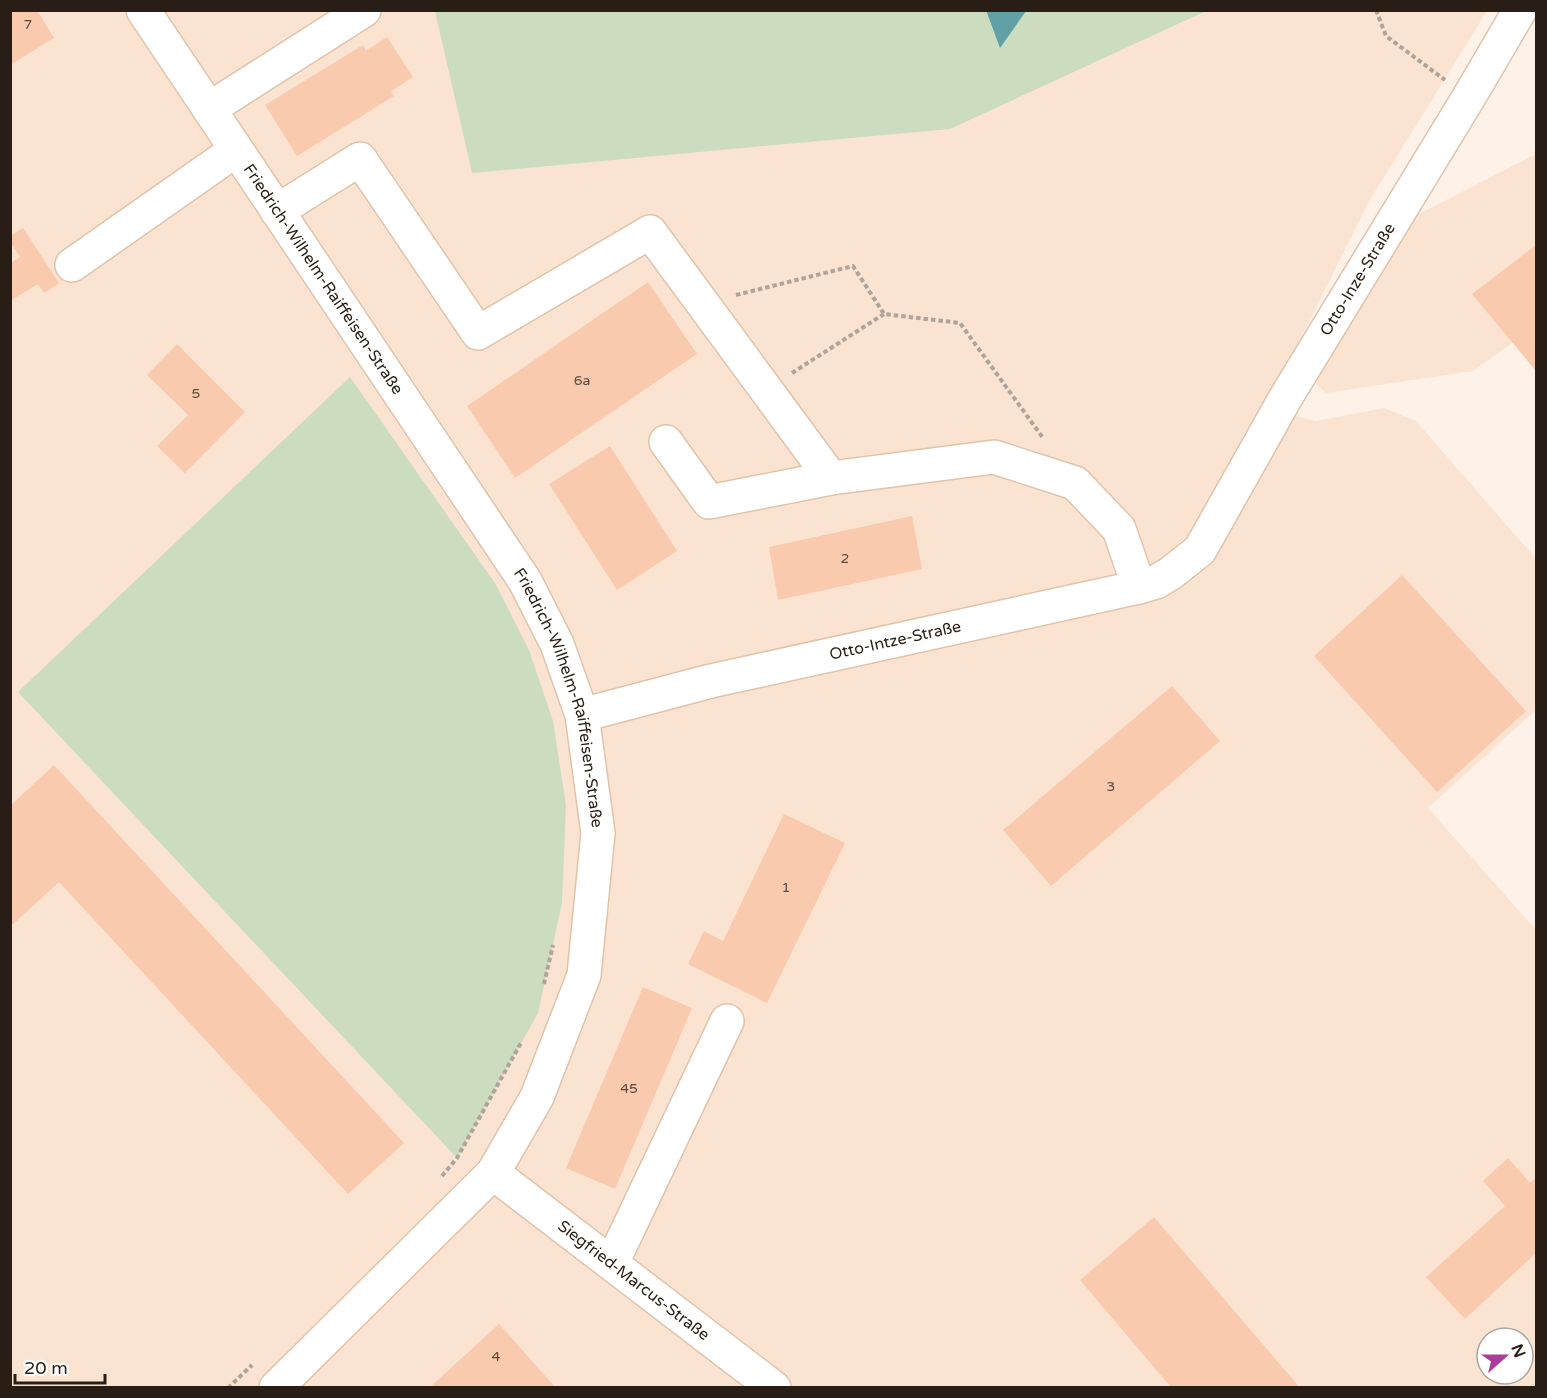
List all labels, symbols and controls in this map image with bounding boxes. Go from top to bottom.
house number: 7 [24,16,32,33]
street label: Friedrich-Wilhelm-Raiffeisen-Straße [239,160,407,398]
street label: Otto-Inze-Straße [1316,219,1400,340]
house number: 6a [574,372,590,389]
house number: 5 [192,385,200,402]
house number: 2 [841,550,849,567]
street label: Friedrich-Wilhelm-Raiffeisen-Straße [509,564,607,829]
street label: Otto-Intze-Straße [827,616,963,665]
house number: 3 [1107,778,1115,795]
house number: 1 [782,879,790,896]
house number: 45 [620,1080,638,1097]
street label: Siegfried-Marcus-Straße [554,1216,714,1345]
north arrow [1475,1326,1535,1386]
text: N [1506,1341,1530,1361]
scale bar [15,1347,105,1385]
house number: 4 [492,1348,501,1365]
text: 20 m [24,1357,68,1379]

